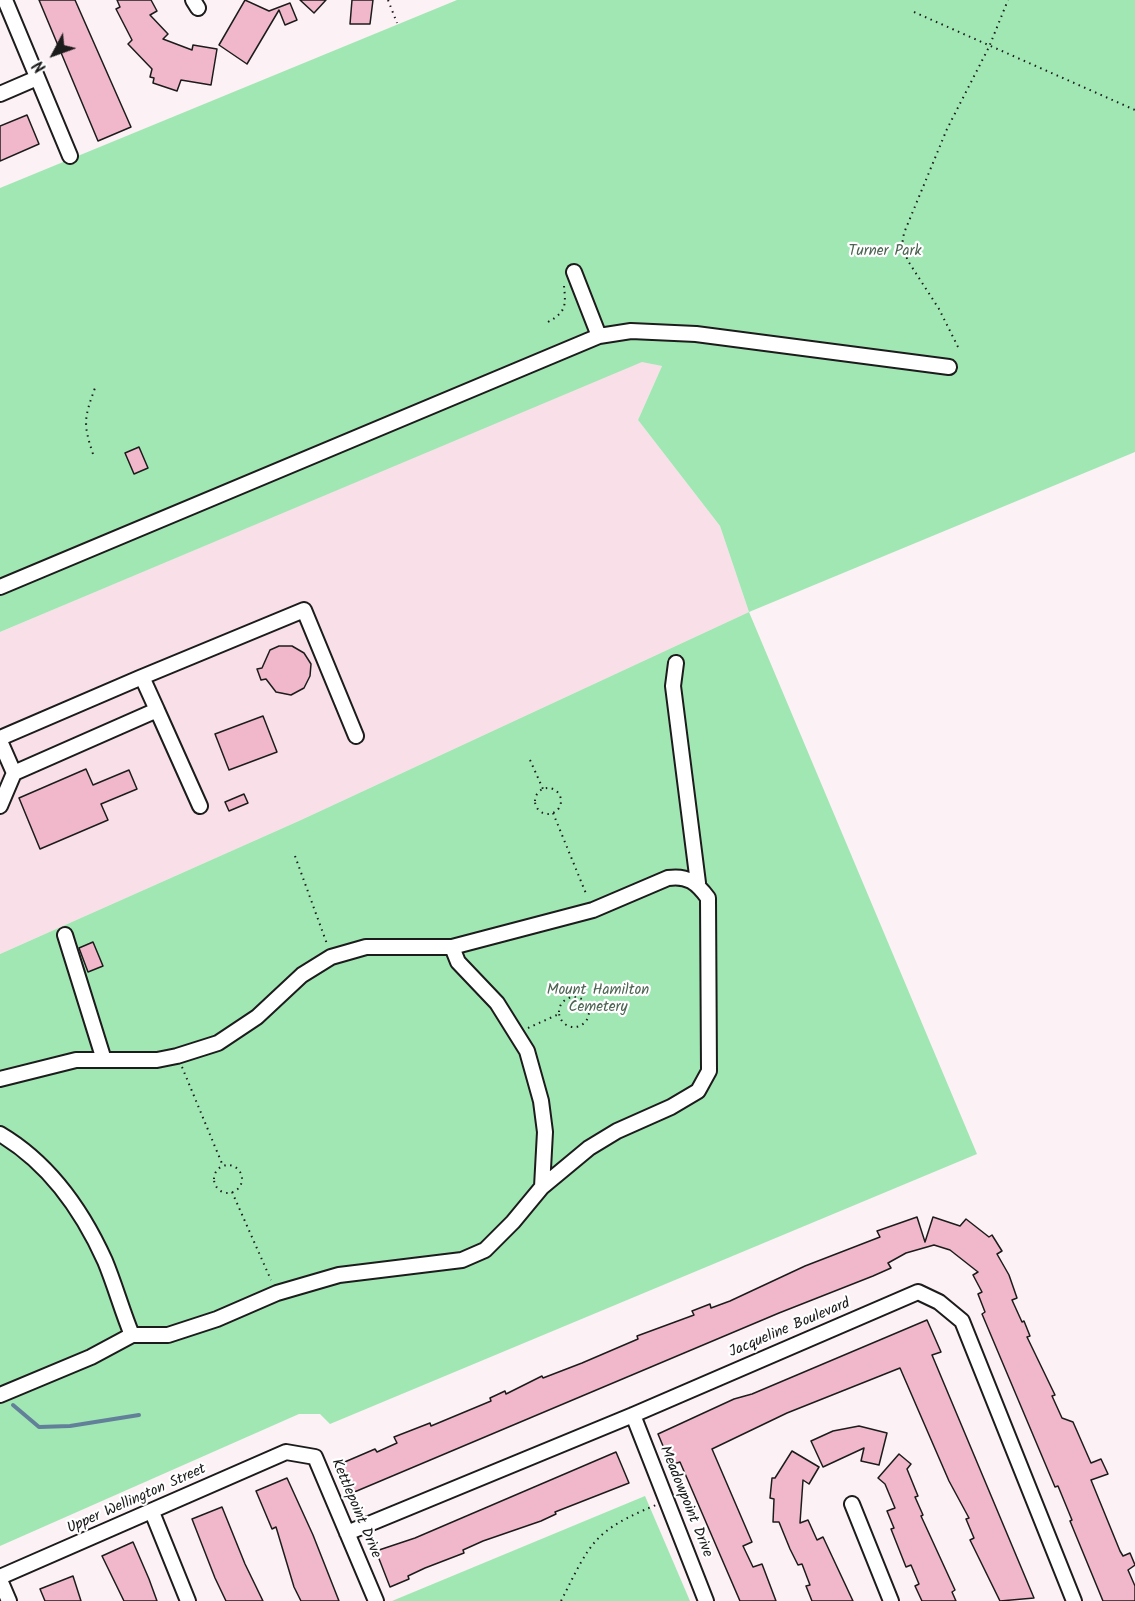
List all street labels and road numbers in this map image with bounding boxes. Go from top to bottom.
street label: Jacqueline Boulevard [727,1295,853,1363]
street label: Meadowpoint Drive [654,1444,716,1560]
street label: Kettlepoint Drive [326,1457,384,1561]
street label: Upper Wellington Street [65,1461,209,1539]

